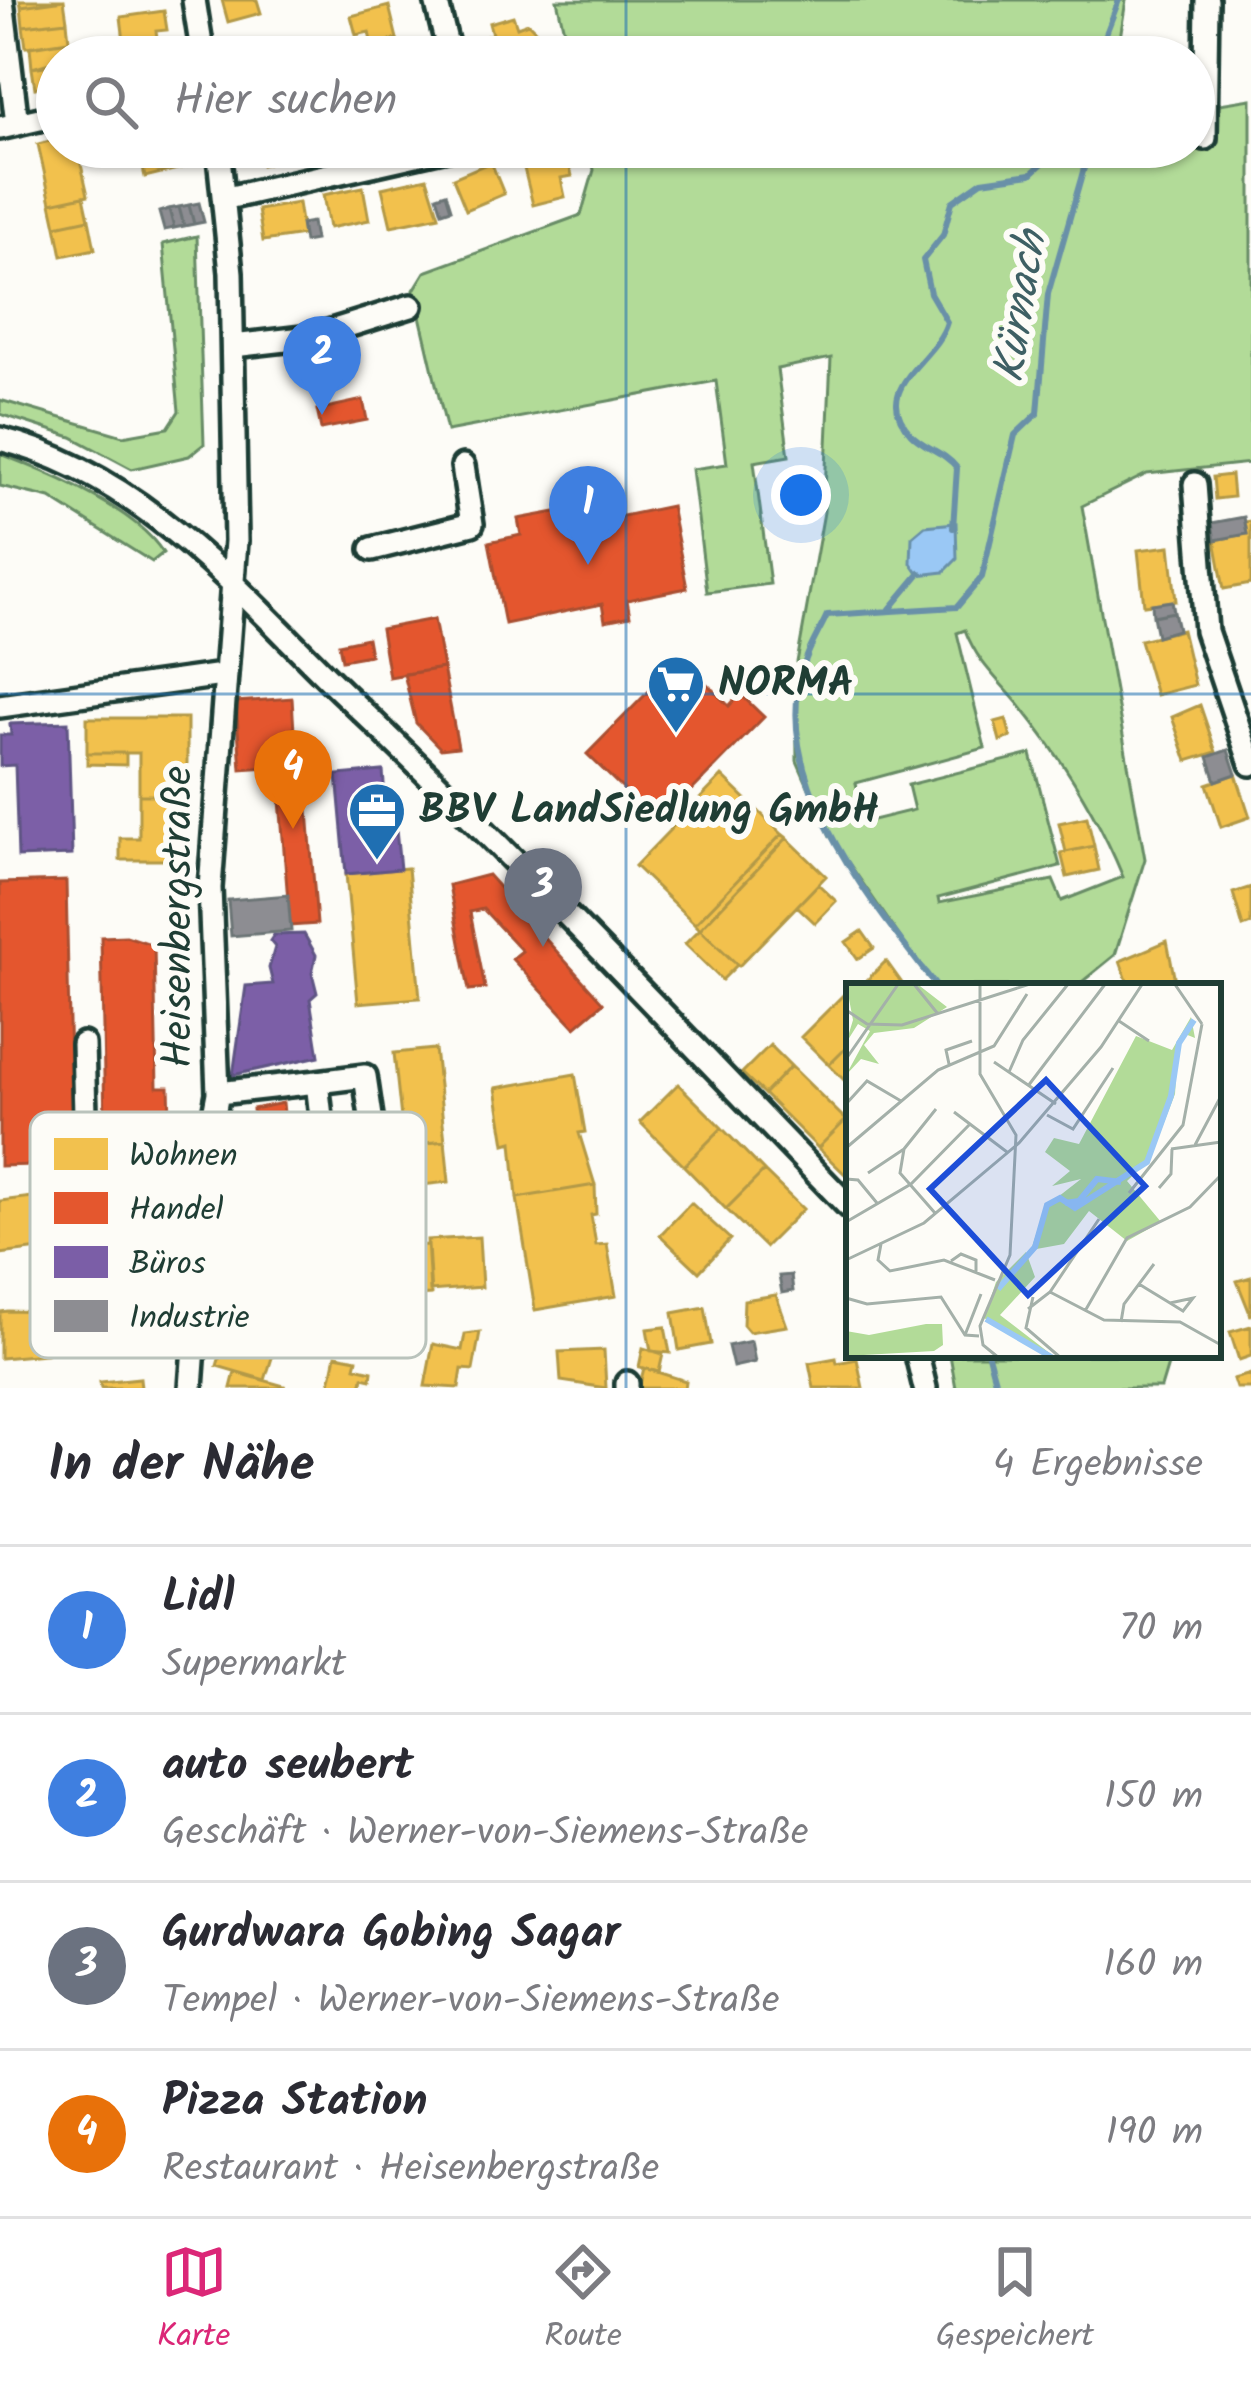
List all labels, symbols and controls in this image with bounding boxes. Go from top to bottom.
search box [36,36,1215,168]
text: Hier suchen [174,66,397,138]
icon: search [78,69,144,135]
water label: Kürnach [975,222,1070,388]
pin: 2 [283,316,361,415]
your location [771,465,831,525]
pin: 1 [549,466,627,565]
place label: NORMA [718,651,854,718]
supermarket icon: NORMA [645,653,707,735]
pin: 4 [254,730,332,829]
street label: Heisenbergstraße [146,766,213,1068]
place label: BBV LandSiedlung GmbH [419,778,879,845]
office icon: BBV LandSiedlung GmbH [346,780,408,862]
pin: 3 [504,848,582,947]
inset map [846,983,1221,1358]
legend [30,1112,426,1358]
text: Wohnen [129,1131,237,1184]
text: Handel [129,1185,224,1238]
text: Büros [129,1239,206,1292]
text: Industrie [129,1293,250,1346]
text: In der Nähe [48,1426,314,1507]
text: 4 Ergebnisse [993,1435,1203,1497]
text: Lidl [162,1563,235,1635]
text: 1 [81,1599,93,1661]
text: 70 m [1119,1599,1203,1661]
text: Supermarkt [162,1635,346,1697]
text: auto seubert [162,1731,414,1803]
text: 2 [76,1767,98,1829]
text: 150 m [1104,1767,1203,1829]
text: Geschäft · Werner-von-Siemens-Straße [162,1803,809,1865]
text: Gurdwara Gobing Sagar [162,1899,620,1971]
text: 3 [76,1935,98,1997]
text: 160 m [1103,1935,1203,1997]
text: Tempel · Werner-von-Siemens-Straße [162,1971,779,2033]
text: Pizza Station [162,2067,427,2139]
text: 4 [76,2103,98,2165]
text: 190 m [1106,2103,1203,2165]
text: Restaurant · Heisenbergstraße [162,2139,659,2201]
tab: Karte [157,2239,230,2364]
tab: Route [544,2239,622,2364]
tab: Gespeichert [936,2239,1094,2364]

